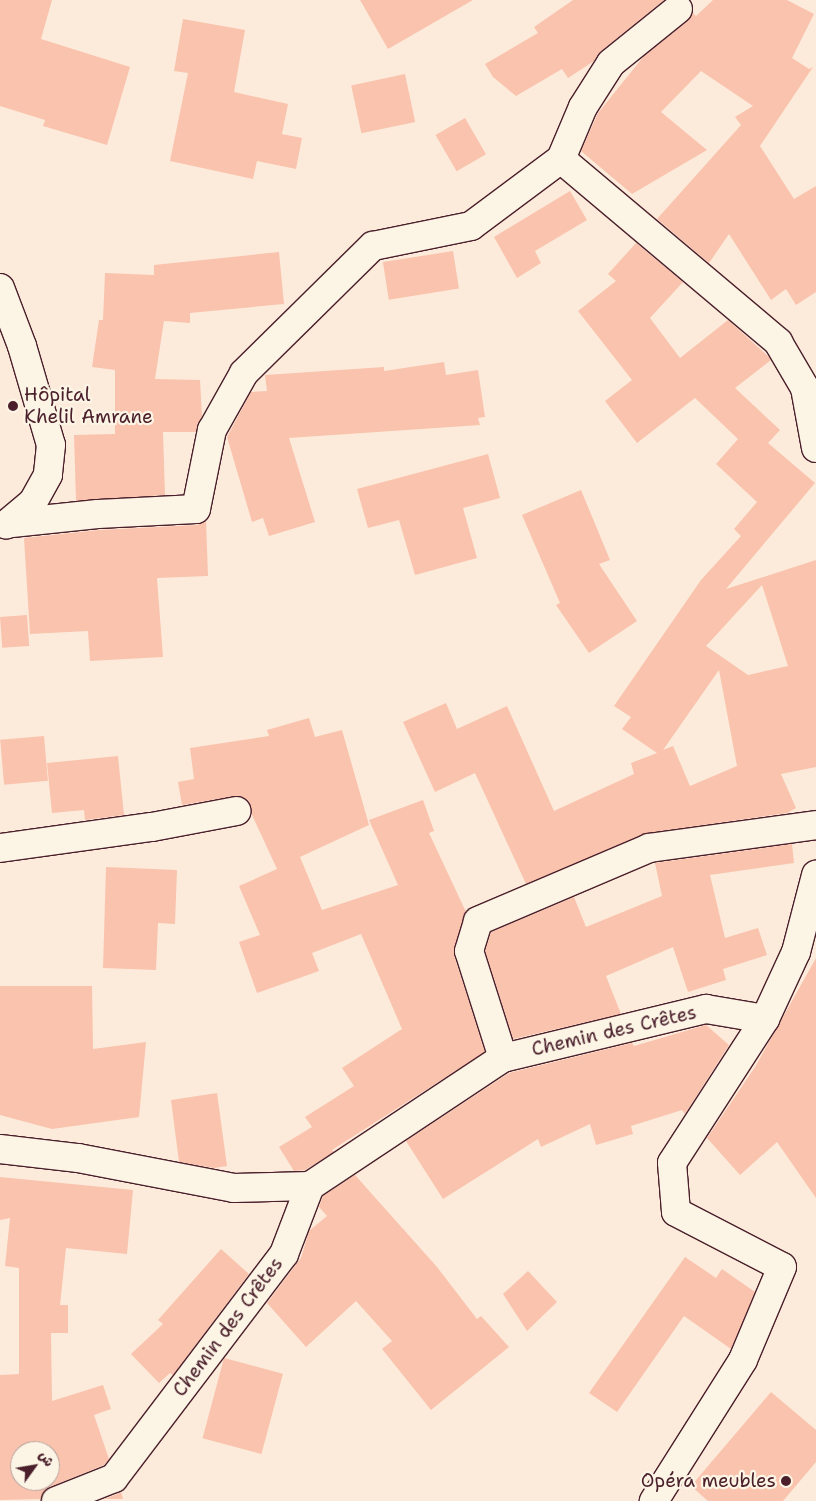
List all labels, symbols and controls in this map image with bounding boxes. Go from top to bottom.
place label: Hôpital Khelil Amrane [24,384,153,428]
marker: Hôpital Khelil Amrane [6,399,20,413]
street label: Chemin des Crêtes [529,1001,699,1061]
street label: Chemin des Crêtes [168,1253,288,1401]
north arrow [10,1441,60,1491]
text: ش [35,1447,59,1470]
place label: Opéra meubles [641,1470,776,1492]
marker: Opéra meubles [780,1475,792,1487]

